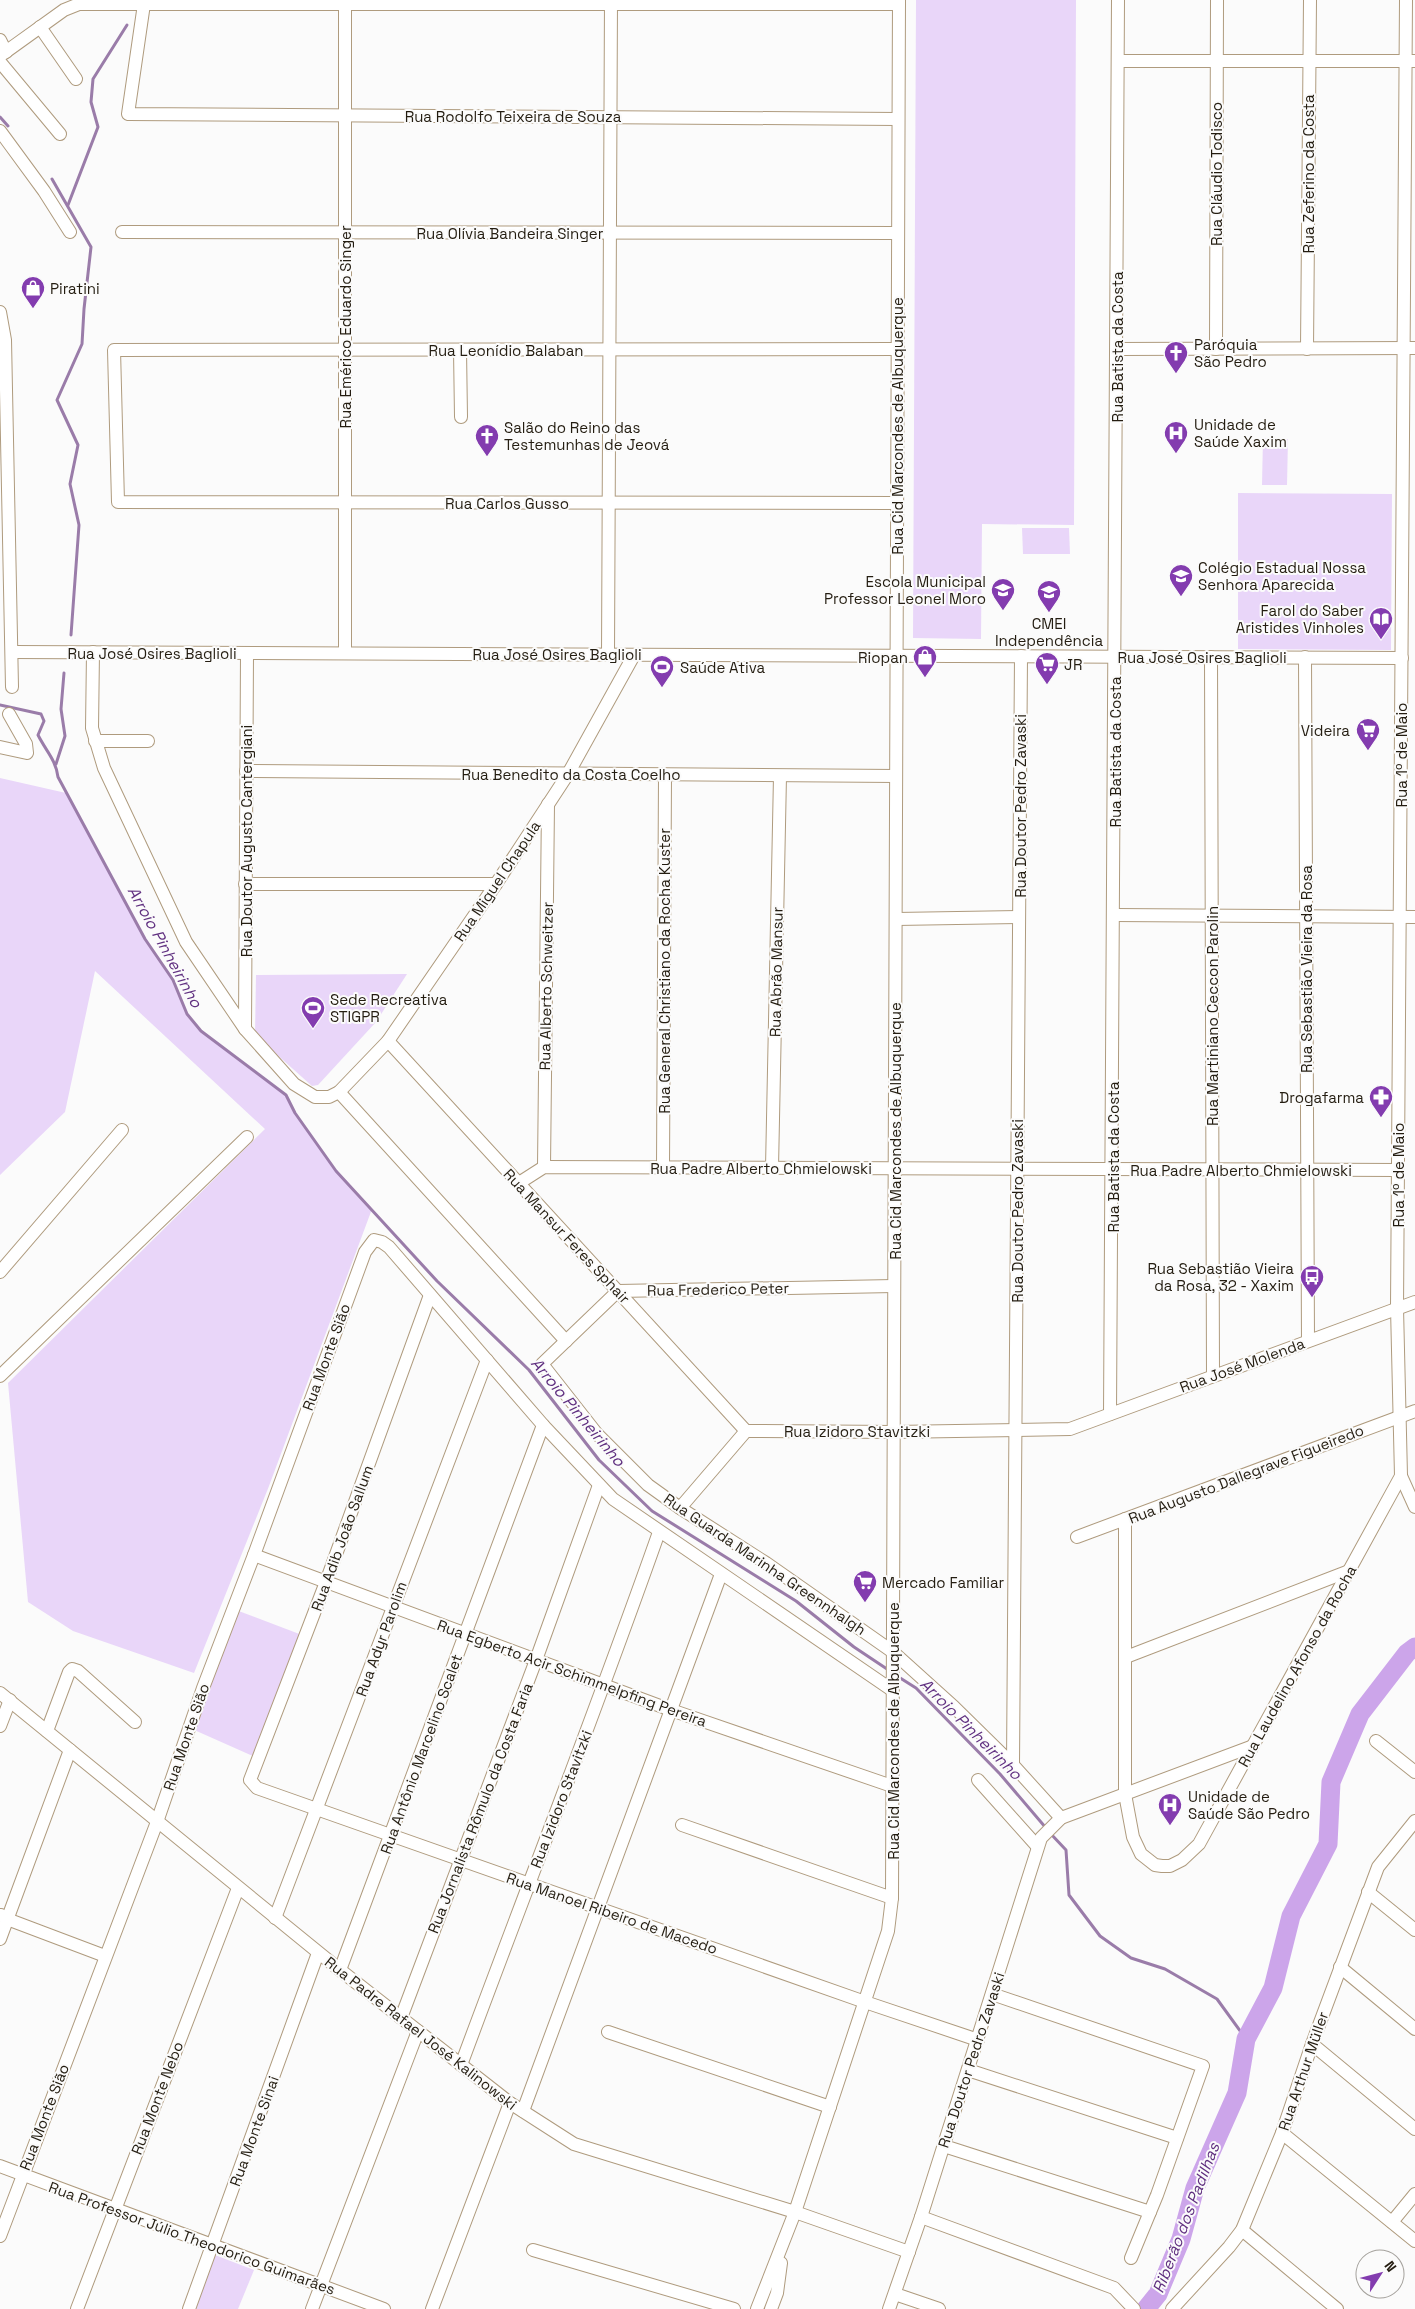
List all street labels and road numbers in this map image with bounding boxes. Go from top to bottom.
street label: Rua Zeferino da Costa [1299,94,1318,254]
street label: Rua Cláudio Todisco [1207,102,1226,246]
street label: Rua Rodolfo Teixeira de Souza [405,107,622,126]
street label: Rua Olívia Bandeira Singer [417,224,604,243]
street label: Rua Emérico Eduardo Singer [336,225,355,429]
street label: Rua Batista da Costa [1108,271,1127,423]
street label: Rua Cid Marcondes de Albuquerque [888,297,907,555]
street label: Rua Leonídio Balaban [428,341,584,360]
street label: Rua Carlos Gusso [445,494,569,513]
street label: Rua José Osires Baglioli [67,644,237,663]
street label: Rua José Osires Baglioli [472,645,642,664]
street label: Rua José Osires Baglioli [1117,648,1287,667]
street label: Rua Batista da Costa [1106,676,1125,828]
street label: Rua 1º de Maio [1392,703,1411,807]
street label: Rua Doutor Pedro Zavaski [1011,714,1030,898]
street label: Rua Doutor Augusto Cantergiani [237,725,256,957]
street label: Rua Benedito da Costa Coelho [461,765,681,784]
street label: Rua Miguel Chapula [450,817,545,945]
street label: Rua General Christiano da Rocha Kuster [655,828,674,1114]
street label: Rua Sebastião Vieira da Rosa [1297,865,1316,1073]
street label: Rua Alberto Schweitzer [535,901,557,1070]
street label: Rua Abrão Mansur [765,906,787,1037]
street label: Rua Martiniano Ceccon Parolin [1203,906,1222,1126]
street label: Rua Cid Marcondes de Albuquerque [886,1002,905,1260]
street label: Rua Batista da Costa [1104,1081,1123,1233]
street label: Rua Doutor Pedro Zavaski [1008,1119,1027,1303]
street label: Rua 1º de Maio [1389,1123,1408,1227]
street label: Rua Padre Alberto Chmielowski [650,1159,872,1178]
street label: Rua Padre Alberto Chmielowski [1130,1161,1352,1180]
street label: Rua Mansur Feres Sphair [500,1165,635,1308]
street label: Rua Frederico Peter [647,1278,789,1300]
street label: Rua Monte Sião [298,1301,354,1413]
street label: Rua José Molenda [1177,1333,1308,1396]
street label: Rua Augusto Dallegrave Figueiredo [1126,1420,1366,1528]
street label: Rua Izidoro Stavitzki [784,1422,930,1441]
street label: Rua Adib João Sallum [307,1462,377,1614]
street label: Rua Guarda Marinha Greennhalgh [660,1489,870,1639]
street label: Rua Laudelino Afonso da Rocha [1234,1562,1361,1770]
street label: Rua Adyr Parolim [351,1579,411,1699]
street label: Rua Cid Marcondes de Albuquerque [884,1602,903,1860]
street label: Rua Egberto Acir Schimmelpfing Pereira [435,1615,710,1731]
street label: Rua Antônio Marcelino Scalet [376,1651,466,1857]
street label: Rua Jornalista Rômulo da Costa Faria [423,1680,537,1936]
street label: Rua Monte Sião [159,1681,213,1793]
street label: Rua Izidoro Stavitzki [526,1727,596,1871]
street label: Rua Manoel Ribeiro de Macedo [504,1868,720,1958]
street label: Rua Padre Rafael José Kalinowski [321,1952,521,2114]
street label: Rua Doutor Pedro Zavaski [934,1970,1008,2150]
street label: Rua Arthur Müller [1274,2009,1332,2133]
street label: Rua Monte Nebo [127,2039,187,2157]
street label: Rua Monte Sião [15,2061,73,2173]
street label: Rua Monte Sinai [225,2073,283,2189]
street label: Rua Professor Júlio Theodorico Guimarães [46,2177,338,2299]

